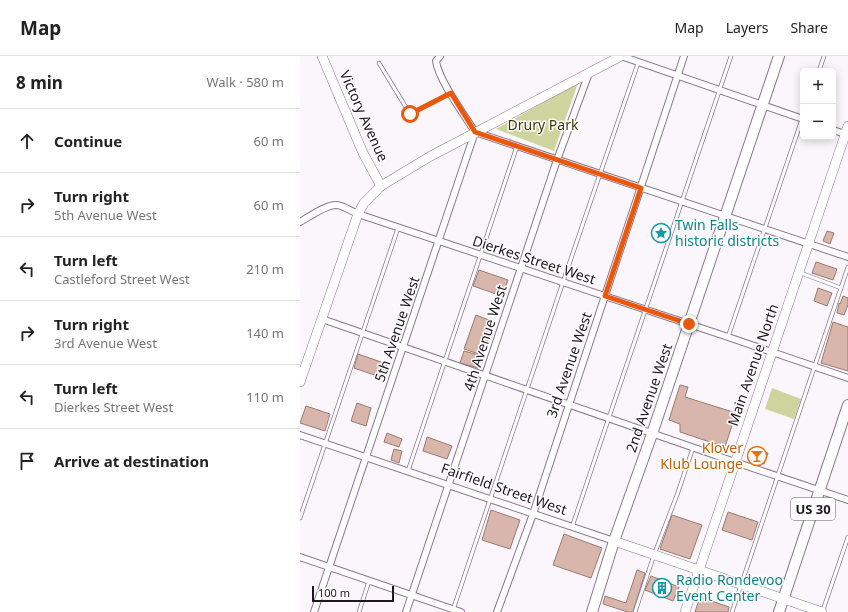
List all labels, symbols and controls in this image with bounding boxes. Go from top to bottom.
text: Map [20,15,61,41]
text: Map [675,18,704,37]
text: Layers [726,18,768,37]
text: Share [790,18,828,37]
street label: Victory Avenue [336,67,393,165]
map controls [800,68,836,140]
button: + [800,68,836,104]
text: 8 min [16,71,63,94]
text: Walk · 580 m [206,73,284,91]
button: − [800,104,836,140]
route start [401,105,419,123]
park label: Drury Park [508,115,579,134]
icon: ahead [16,130,38,152]
text: Continue [54,131,122,151]
text: 60 m [254,132,284,150]
text: Turn right [54,186,129,206]
icon: right [16,194,38,216]
text: 60 m [254,196,284,214]
text: 5th Avenue West [54,206,157,224]
place label: Twin Falls historic districts [675,215,779,250]
place icon: Twin Falls historic districts [650,222,672,244]
street label: Dierkes Street West [470,231,598,288]
text: Turn left [54,250,118,270]
icon: left [16,258,38,280]
text: 210 m [246,260,284,278]
text: Castleford Street West [54,270,190,288]
street label: 5th Avenue West [370,273,424,384]
street label: 4th Avenue West [458,282,511,393]
street label: Main Avenue North [723,301,782,428]
street label: 3rd Avenue West [541,309,596,420]
text: Turn right [54,314,129,334]
route end [680,315,698,333]
icon: right [16,322,38,344]
text: 140 m [246,324,284,342]
text: 3rd Avenue West [54,334,157,352]
street label: 2nd Avenue West [621,341,676,455]
text: Turn left [54,378,118,398]
icon: left [16,386,38,408]
text: 110 m [246,388,284,406]
text: Dierkes Street West [54,398,173,416]
place label: Klover Klub Lounge [660,438,743,473]
bar icon: Klover Klub Lounge [746,445,768,467]
icon: arrive [16,450,38,472]
text: Arrive at destination [54,451,209,471]
street label: Fairfield Street West [439,458,570,519]
road number: US 30 [791,498,835,520]
place label: Radio Rondevoo Event Center [676,570,783,605]
building icon: Radio Rondevoo Event Center [651,577,673,599]
scale bar [312,584,394,603]
text: 100 m [318,585,350,600]

